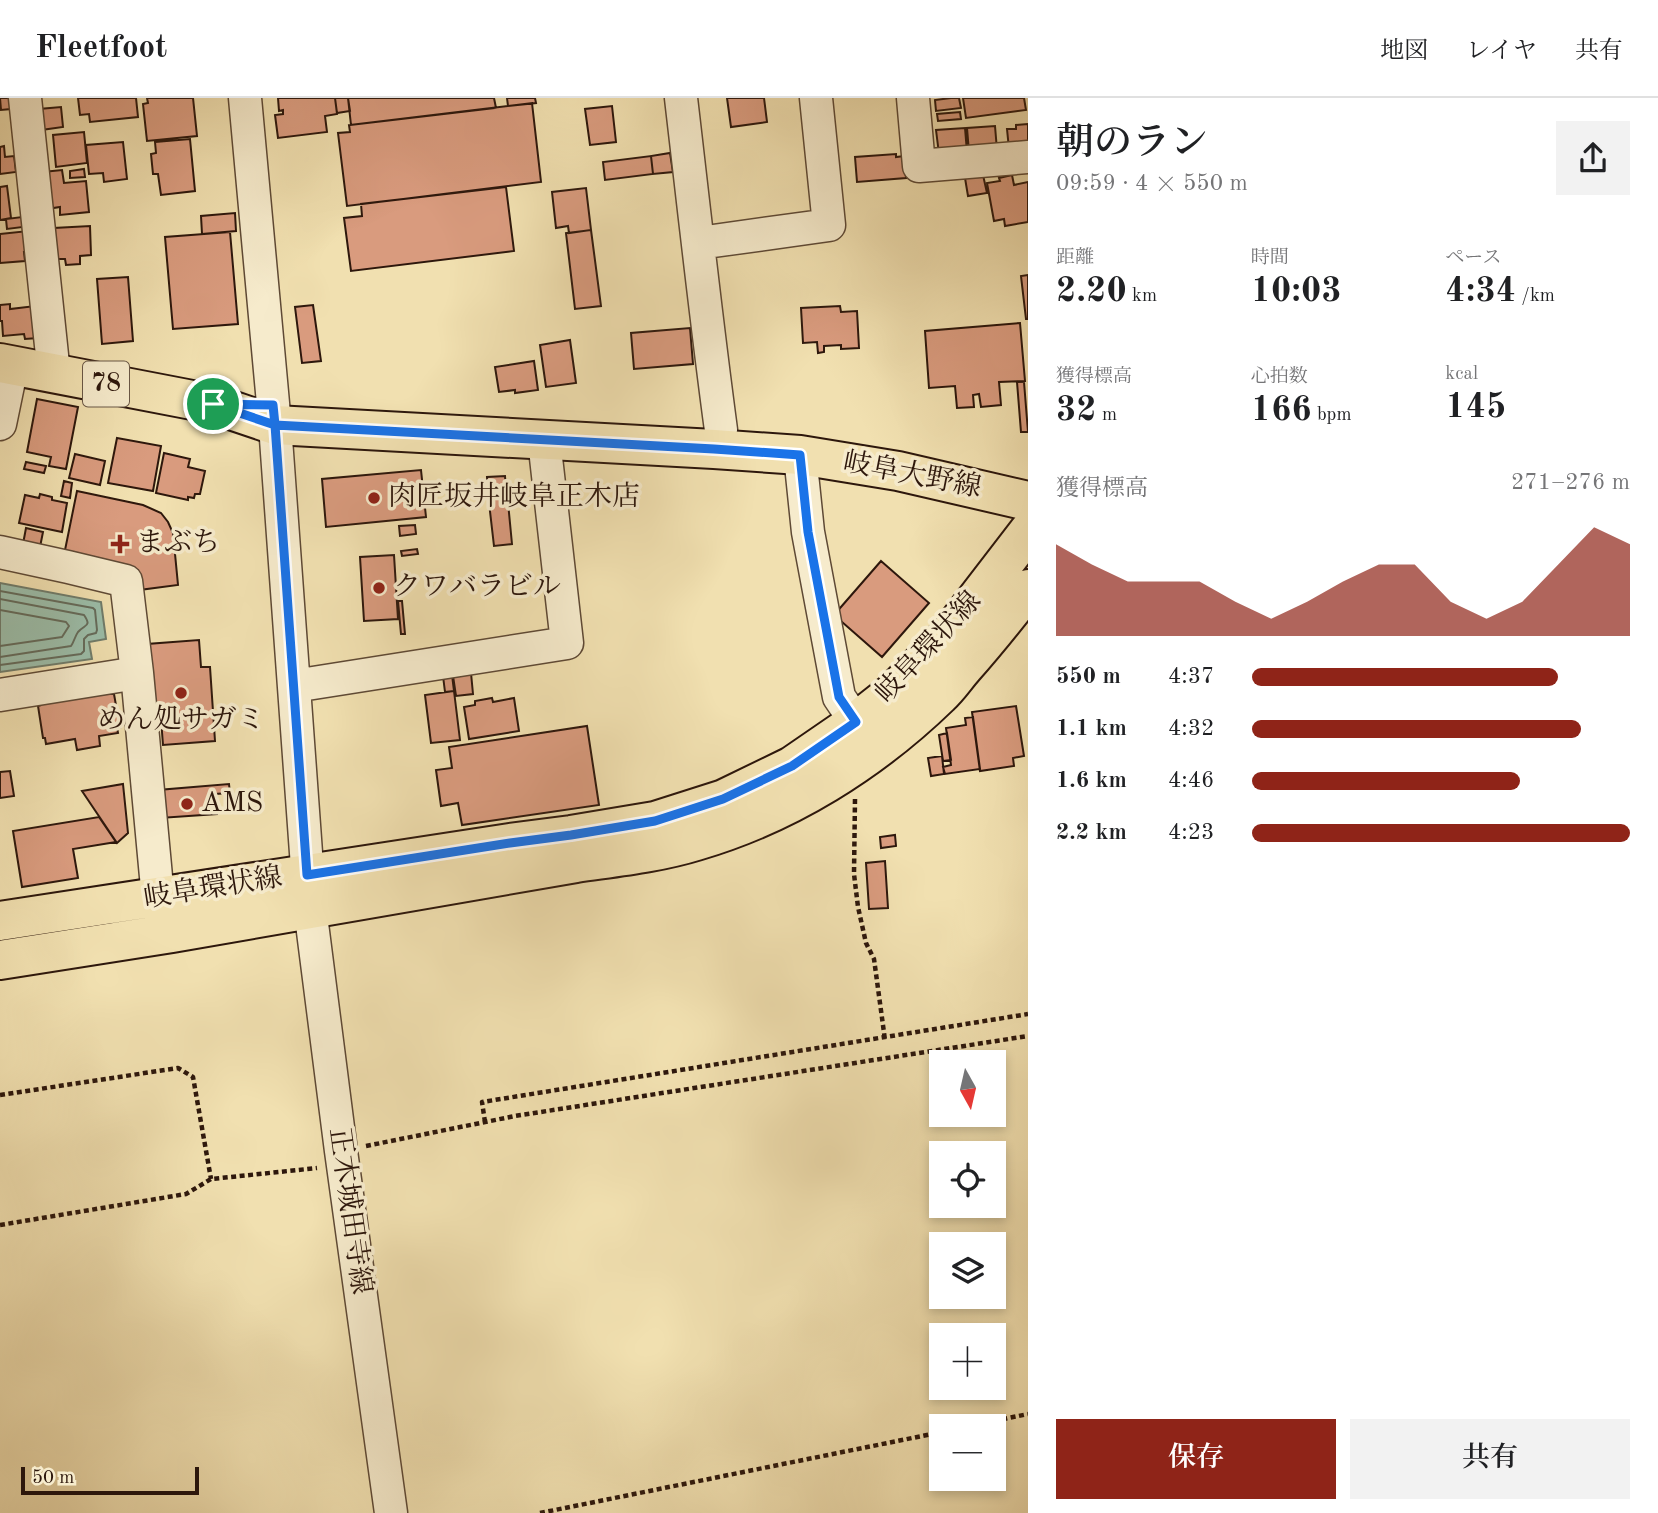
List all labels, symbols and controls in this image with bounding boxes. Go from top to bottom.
text: Fleetfoot [35,32,167,65]
text: 地図 [1380,40,1428,64]
text: レイヤ [1466,40,1537,64]
text: 共有 [1575,40,1623,64]
button: share [1556,121,1630,195]
text: 朝のラン [1056,125,1208,163]
text: 09:59 · 4 × 550 m [1056,172,1248,195]
text: 距離 [1056,249,1094,268]
text: 時間 [1251,249,1289,268]
text: ペース [1445,249,1501,268]
text: 2.20 [1056,274,1127,309]
text: 10:03 [1251,274,1342,309]
text: 4:34 [1445,274,1516,309]
text: km [1127,287,1157,306]
text: /km [1516,287,1555,306]
road number: 78 [83,362,129,406]
text: kcal [1445,365,1478,384]
text: 獲得標高 [1056,368,1132,387]
text: 心拍数 [1251,368,1308,387]
pin [183,374,243,434]
icon: arrive [194,385,232,423]
text: 145 [1445,390,1506,425]
text: 32 [1056,393,1097,428]
text: 166 [1251,393,1312,428]
text: m [1097,406,1117,425]
text: bpm [1312,406,1352,425]
street label: 岐阜大野線 [841,446,984,503]
text: 271–276 m [1511,471,1630,494]
text: 獲得標高 [1056,477,1148,500]
place label: 肉匠坂井岐阜正木店 [388,481,640,512]
marker: 肉匠坂井岐阜正木店 [366,490,382,506]
place label: まぶち [136,528,220,558]
marker: まぶち [110,534,130,554]
place label: クワバラビル [393,573,561,602]
marker: クワバラビル [371,580,387,596]
street label: 岐阜環状線 [869,585,987,709]
text: 550 m [1056,665,1121,688]
text: 4:37 [1168,665,1214,688]
marker: めん処サガミ [173,685,189,701]
place label: めん処サガミ [97,704,265,735]
text: 1.1 km [1056,717,1127,740]
text: 4:32 [1168,717,1214,740]
text: 1.6 km [1056,769,1127,792]
text: 4:46 [1168,769,1214,792]
place label: AMS [201,790,263,818]
marker: AMS [179,796,195,812]
text: 2.2 km [1056,821,1127,844]
text: 4:23 [1168,821,1214,844]
street label: 岐阜環状線 [141,861,284,914]
north arrow [929,1050,1006,1127]
map controls [929,1050,1006,1491]
street label: 正木城田寺線 [323,1125,378,1296]
button: locate [929,1141,1006,1218]
button: layers [929,1232,1006,1309]
button: + [929,1323,1006,1400]
button: − [929,1414,1006,1491]
button: 保存 [1056,1419,1336,1499]
button: 共有 [1350,1419,1630,1499]
scale bar [21,1464,200,1496]
text: 50 m [32,1469,74,1488]

